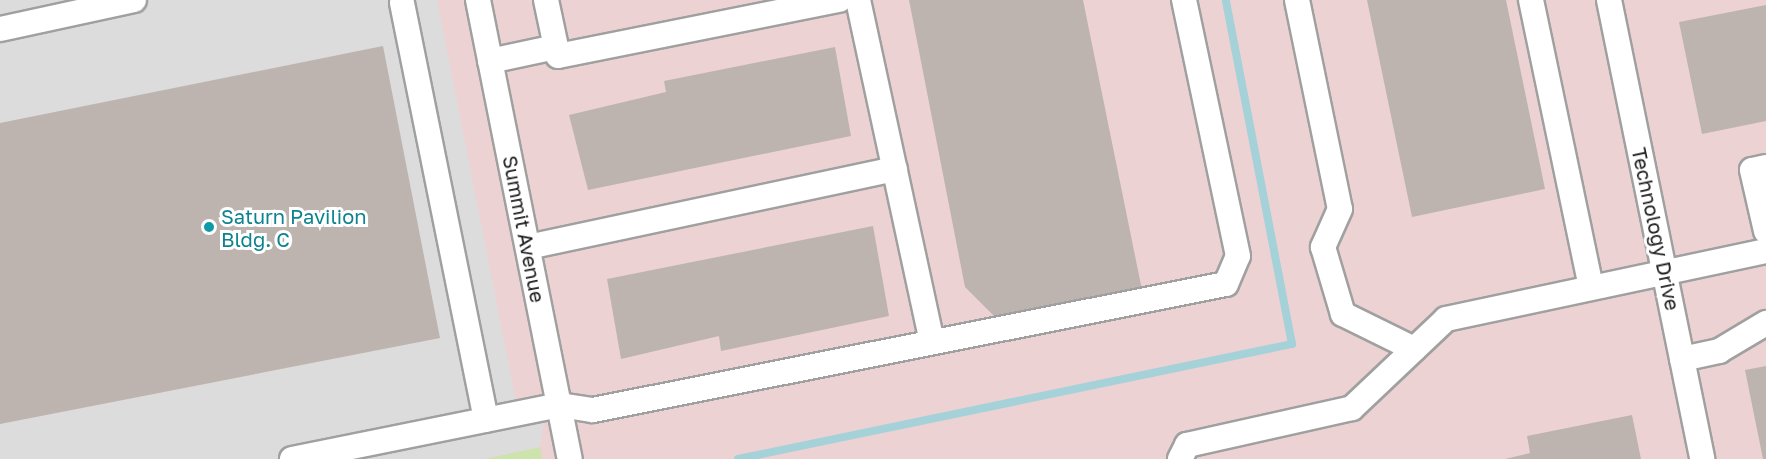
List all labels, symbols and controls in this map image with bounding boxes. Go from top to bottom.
street label: Technology Drive [1627,145,1685,313]
street label: Summit Avenue [498,153,550,305]
place label: Saturn Pavilion Bldg. C [221,204,367,251]
marker: Saturn Pavilion Bldg. C [202,220,216,234]

